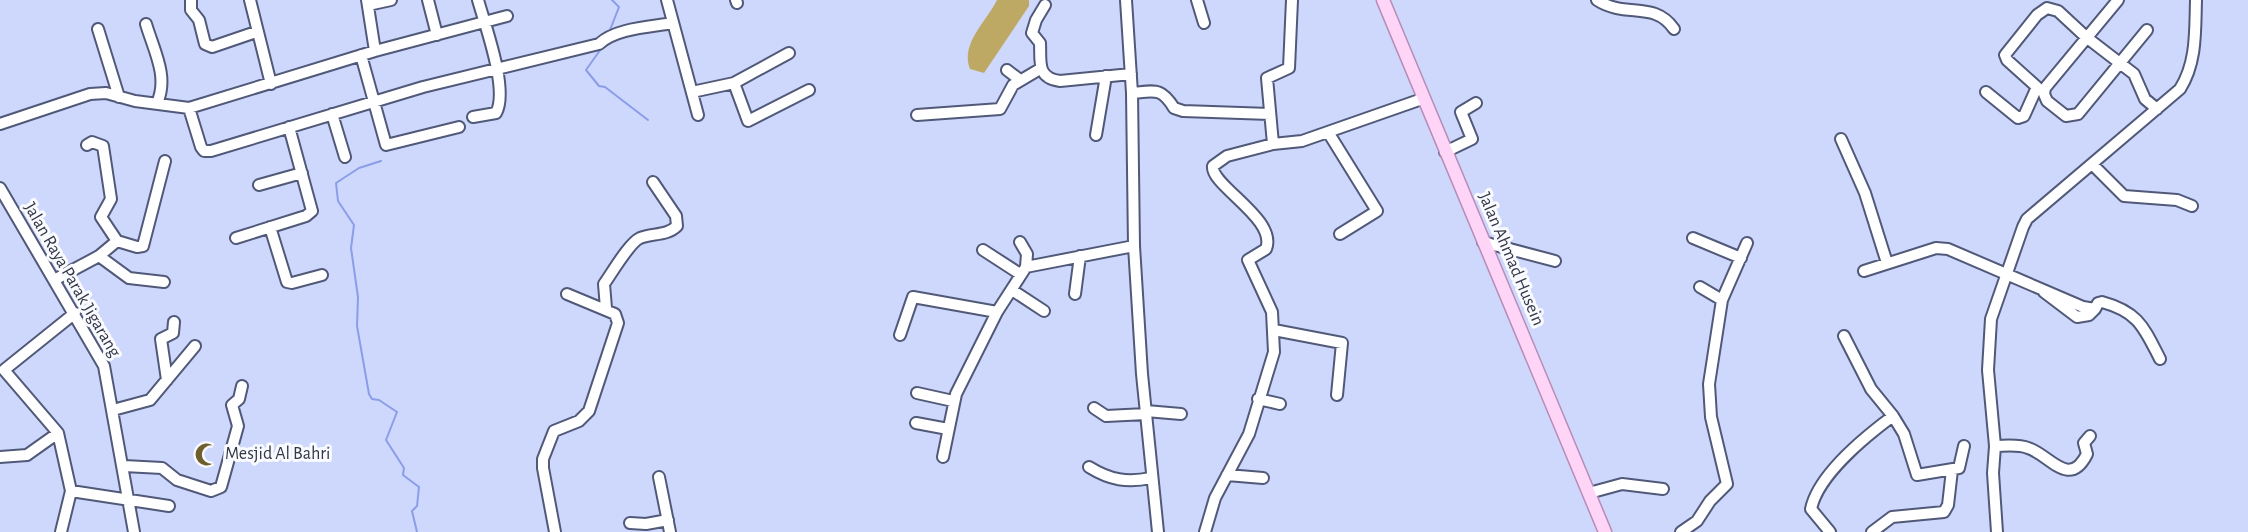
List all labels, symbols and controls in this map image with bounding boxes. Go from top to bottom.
street label: Jalan Ahmad Husein [1475,190,1547,328]
street label: Jalan Raya Parak Jigarang [20,200,124,361]
mosque icon: Mesjid Al Bahri [194,441,220,467]
place label: Mesjid Al Bahri [225,445,330,463]

